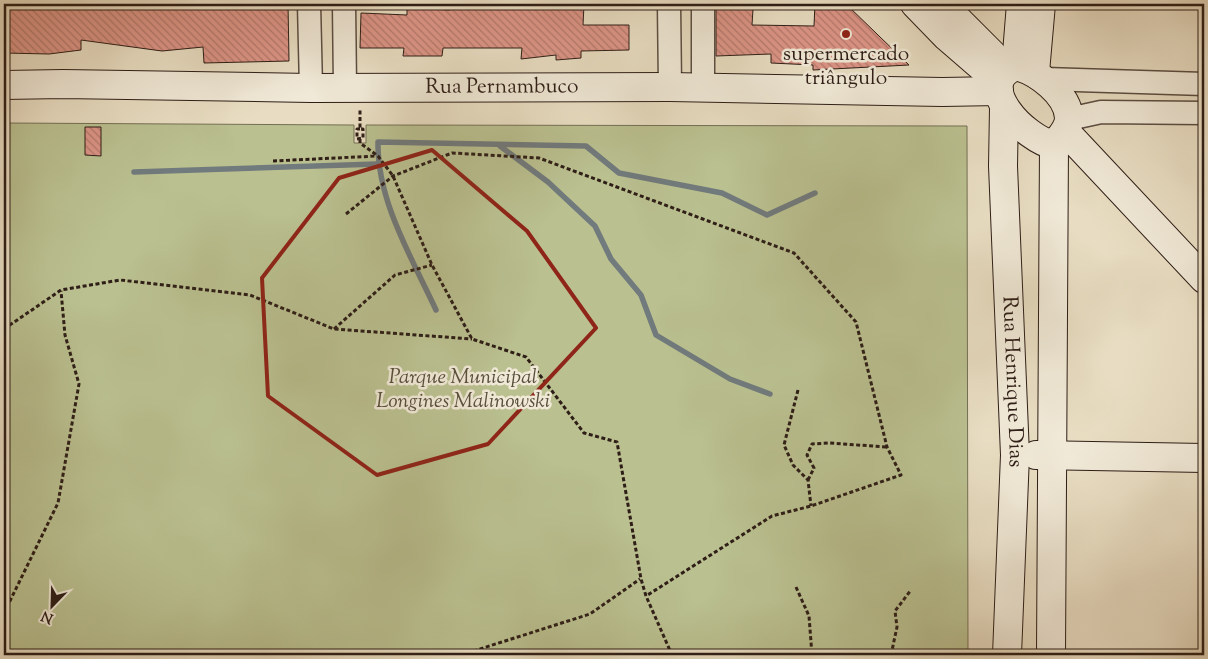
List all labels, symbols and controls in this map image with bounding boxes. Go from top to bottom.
marker: supermercado triângulo [840,28,852,40]
place label: supermercado triângulo [783,40,909,94]
street label: Rua Pernambuco [425,72,579,103]
street label: Rua Henrique Dias [993,295,1030,468]
park label: Parque Municipal Longines Malinowski [376,363,550,417]
north arrow [28,582,78,632]
text: N [39,605,57,628]

